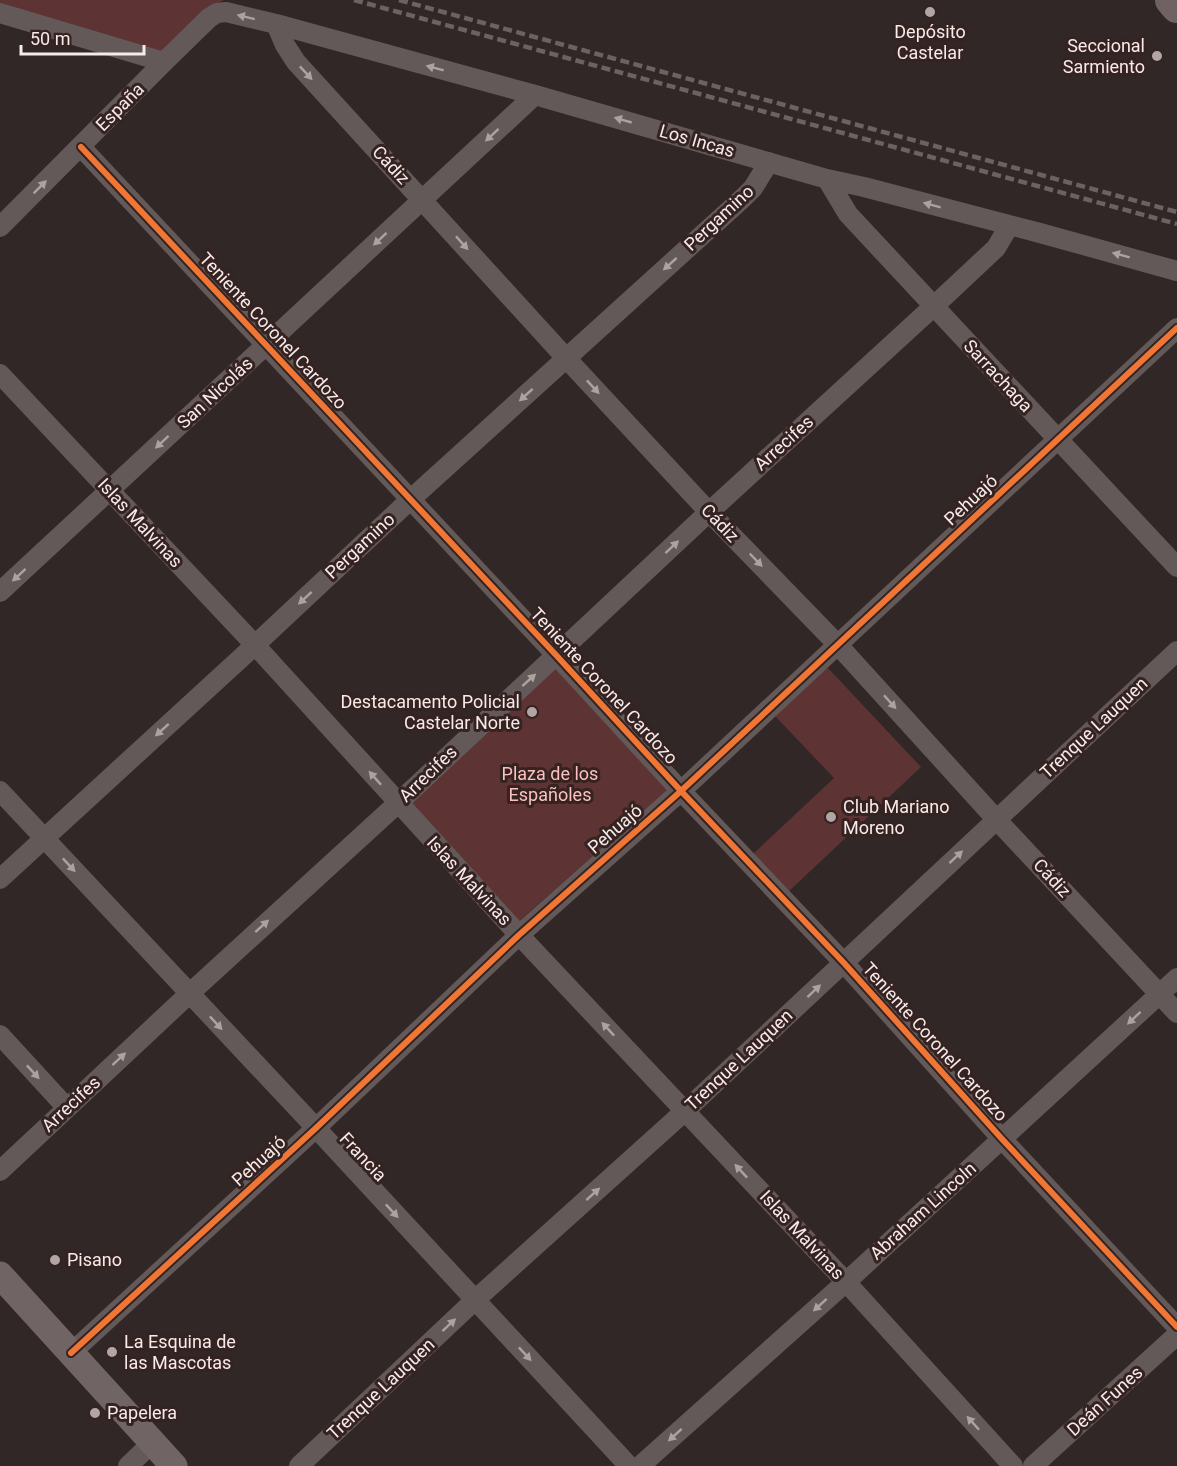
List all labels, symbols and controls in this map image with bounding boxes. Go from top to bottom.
marker: Depósito Castelar [923,5,937,19]
one-way arrow [237,12,255,22]
scale bar [21,18,144,56]
place label: Depósito Castelar [894,21,966,63]
text: 50 m [30,28,70,49]
place label: Seccional Sarmiento [1063,35,1145,77]
marker: Seccional Sarmiento [1150,49,1164,63]
one-way arrow [426,63,444,72]
one-way arrow [299,66,313,80]
street label: España [91,78,148,135]
one-way arrow [614,115,632,124]
street label: Los Incas [657,120,737,161]
one-way arrow [485,128,500,141]
street label: Cádiz [368,141,414,188]
one-way arrow [33,180,48,194]
street label: Pergamino [680,180,758,255]
one-way arrow [923,200,941,210]
one-way arrow [373,232,387,246]
one-way arrow [455,235,468,250]
street label: Teniente Coronel Cardozo [195,248,351,413]
one-way arrow [1111,250,1129,259]
one-way arrow [663,257,678,271]
street label: Sarrachaga [960,335,1037,416]
street label: San Nicolás [173,352,257,433]
one-way arrow [586,380,600,394]
one-way arrow [519,387,533,401]
street label: Arrecifes [750,411,817,475]
one-way arrow [154,435,169,449]
street label: Pehuajó [940,470,1002,529]
street label: Islas Malvinas [94,474,187,572]
street label: Cádiz [697,499,744,546]
street label: Pergamino [321,508,399,583]
one-way arrow [664,540,679,554]
one-way arrow [749,552,762,567]
one-way arrow [12,568,27,581]
one-way arrow [298,591,313,605]
street label: Teniente Coronel Cardozo [526,603,682,768]
street label: Trenque Lauquen [1036,673,1152,783]
one-way arrow [521,674,536,687]
place label: Destacamento Policial Castelar Norte [341,691,520,733]
one-way arrow [883,694,896,709]
marker: Destacamento Policial Castelar Norte [525,705,539,719]
one-way arrow [155,723,170,736]
street label: Arrecifes [394,741,461,806]
park label: Plaza de los Españoles [502,763,598,805]
one-way arrow [368,771,382,786]
place label: Club Mariano Moreno [843,796,950,838]
street label: Pehuajó [583,799,646,858]
marker: Club Mariano Moreno [824,810,838,824]
street label: Islas Malvinas [423,832,516,930]
one-way arrow [948,850,963,864]
street label: Cádiz [1029,854,1075,901]
one-way arrow [61,857,75,871]
one-way arrow [255,919,270,933]
street label: Teniente Coronel Cardozo [859,958,1012,1125]
one-way arrow [806,984,821,998]
street label: Trenque Lauquen [681,1005,797,1115]
one-way arrow [1127,1011,1142,1024]
one-way arrow [209,1015,223,1030]
one-way arrow [601,1022,615,1037]
one-way arrow [112,1052,127,1066]
one-way arrow [26,1065,40,1079]
street label: Arrecifes [37,1071,104,1136]
street label: Francia [336,1128,391,1185]
street label: Pehuajó [227,1131,290,1190]
street label: Abraham Lincoln [865,1158,980,1264]
one-way arrow [735,1165,749,1179]
street label: Islas Malvinas [756,1186,849,1284]
one-way arrow [585,1188,600,1201]
one-way arrow [385,1204,399,1218]
place label: Pisano [67,1249,122,1270]
marker: Pisano [48,1253,62,1267]
one-way arrow [812,1298,827,1312]
one-way arrow [441,1318,456,1332]
place label: La Esquina de las Mascotas [124,1331,236,1373]
street label: Trenque Lauquen [323,1334,439,1444]
marker: La Esquina de las Mascotas [105,1345,119,1359]
one-way arrow [518,1346,531,1361]
street label: Deán Funes [1063,1361,1147,1440]
place label: Papelera [107,1402,177,1423]
marker: Papelera [88,1406,102,1420]
one-way arrow [966,1415,980,1430]
one-way arrow [667,1428,682,1442]

